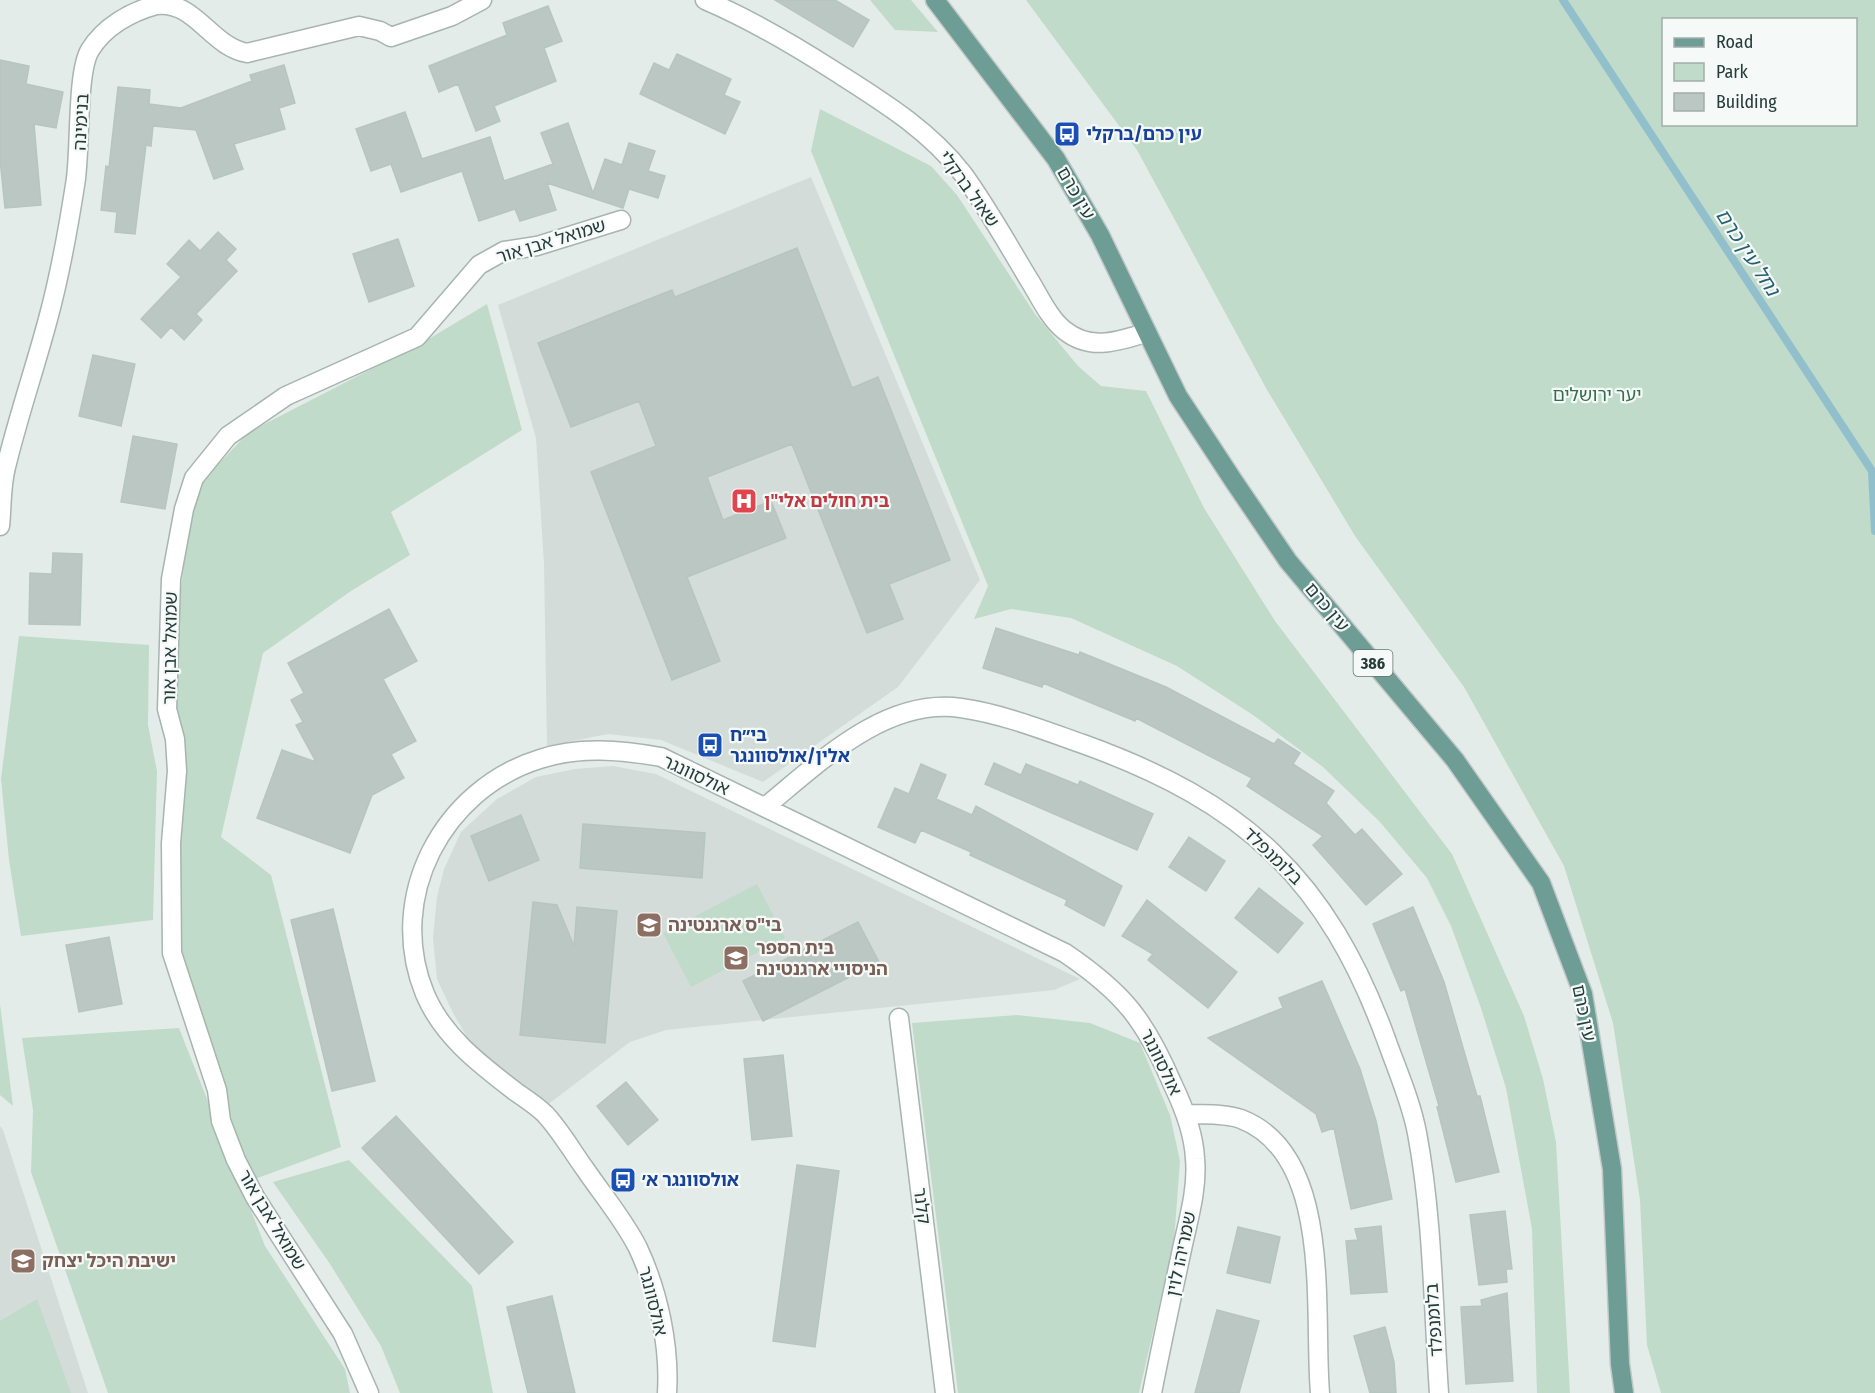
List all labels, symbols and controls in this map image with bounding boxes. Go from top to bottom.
legend [1662,18,1857,126]
text: Road [1716,31,1753,53]
text: Park [1716,61,1749,83]
text: Building [1716,91,1777,113]
street label: בנימינה [69,93,93,151]
bus stop icon: עין כרם/ברקלי [1052,119,1082,149]
place label: עין כרם/ברקלי [1086,123,1202,145]
street label: שאול ברקלי [934,147,1004,231]
street label: עין כרם [1052,163,1100,223]
water label: נחל עין כרם [1711,204,1786,301]
street label: שמואל אבן אור [494,214,608,268]
park label: יער ירושלים [1552,384,1642,406]
hospital icon: בית חולים אלי"ן [729,486,759,516]
place label: בית חולים אלי"ן [764,490,890,512]
street label: עין כרם [1300,578,1354,636]
street label: שמואל אבן אור [158,591,182,705]
road number: 386 [1354,650,1392,676]
place label: בי״ח אלין/אולסוונגר [730,724,850,767]
bus stop icon: בי״ח אלין/אולסוונגר [695,730,725,760]
street label: אולסוונגר [659,750,733,800]
street label: בלומנפלד [1239,823,1307,889]
school or university icon: בי"ס ארגנטינה [634,910,664,940]
place label: בי"ס ארגנטינה [668,914,782,936]
place label: בית הספר הניסויי ארגנטינה [756,937,888,980]
school or university icon: בית הספר הניסויי ארגנטינה [721,943,751,973]
street label: עין כרם [1567,983,1601,1043]
street label: אולסוונגר [1135,1025,1187,1099]
bus stop icon: אולסוונגר א׳ [608,1165,638,1195]
street label: שמואל אבן אור [233,1166,311,1274]
place label: אולסוונגר א׳ [642,1169,739,1191]
street label: קלנר [909,1186,935,1226]
street label: שמריהו לוין [1161,1209,1201,1299]
school or university icon: ישיבת היכל יצחק [8,1246,38,1276]
place label: ישיבת היכל יצחק [42,1250,176,1272]
street label: אולסוונגר [634,1264,672,1338]
street label: בלומנפלד [1420,1282,1448,1358]

